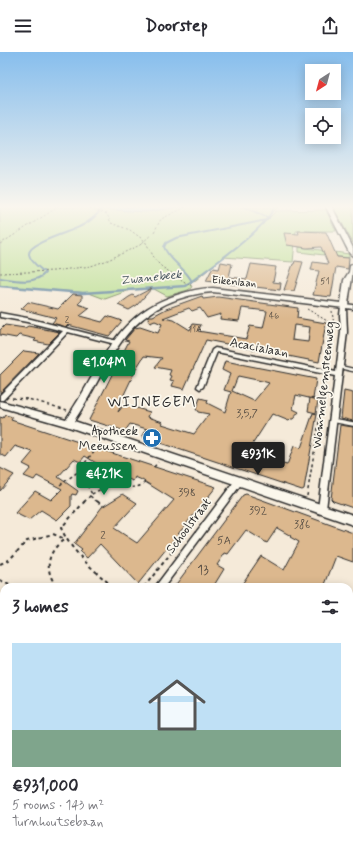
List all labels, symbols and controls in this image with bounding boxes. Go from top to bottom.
text: Doorstep [145,14,208,38]
icon: menu [12,15,34,37]
icon: share [319,15,341,37]
north arrow [305,64,341,100]
map controls [305,64,341,144]
button: locate [305,108,341,144]
water label: Zwanebeek [120,267,183,289]
street label: Eikenlaan [211,273,257,291]
house number: 51 [320,276,330,287]
house number: 46 [269,311,279,322]
house number: 2 [65,314,70,325]
street label: Wommelgemsteenweg [309,320,341,450]
house number: 11A [188,324,202,335]
street label: Acacialaan [228,334,290,362]
pin: €1.04M [71,350,137,384]
text: €1.04M [82,354,126,371]
district label: WIJNEGEM [108,393,196,413]
house number: 3,5,7 [236,407,258,421]
place label: Apotheek Meeussen [79,423,138,455]
pharmacy icon: Apotheek Meeussen [141,427,163,449]
pin: €931K [230,442,286,476]
text: €931K [241,446,275,463]
pin: €421K [76,462,132,496]
text: €421K [85,466,123,483]
house number: 398 [178,486,196,500]
street label: Schoolstraat [162,495,216,557]
house number: 392 [249,504,267,518]
house number: 386 [294,518,310,532]
house number: 2 [100,529,106,543]
house number: 5A [217,534,231,548]
house number: 13 [197,562,209,579]
text: 3 homes [12,596,69,618]
icon: filters [319,596,341,618]
icon: home [141,669,213,741]
text: €931,000 [12,775,78,797]
text: 5 rooms · 143 m² [12,797,104,814]
text: Turnhoutsebaan [12,814,103,831]

